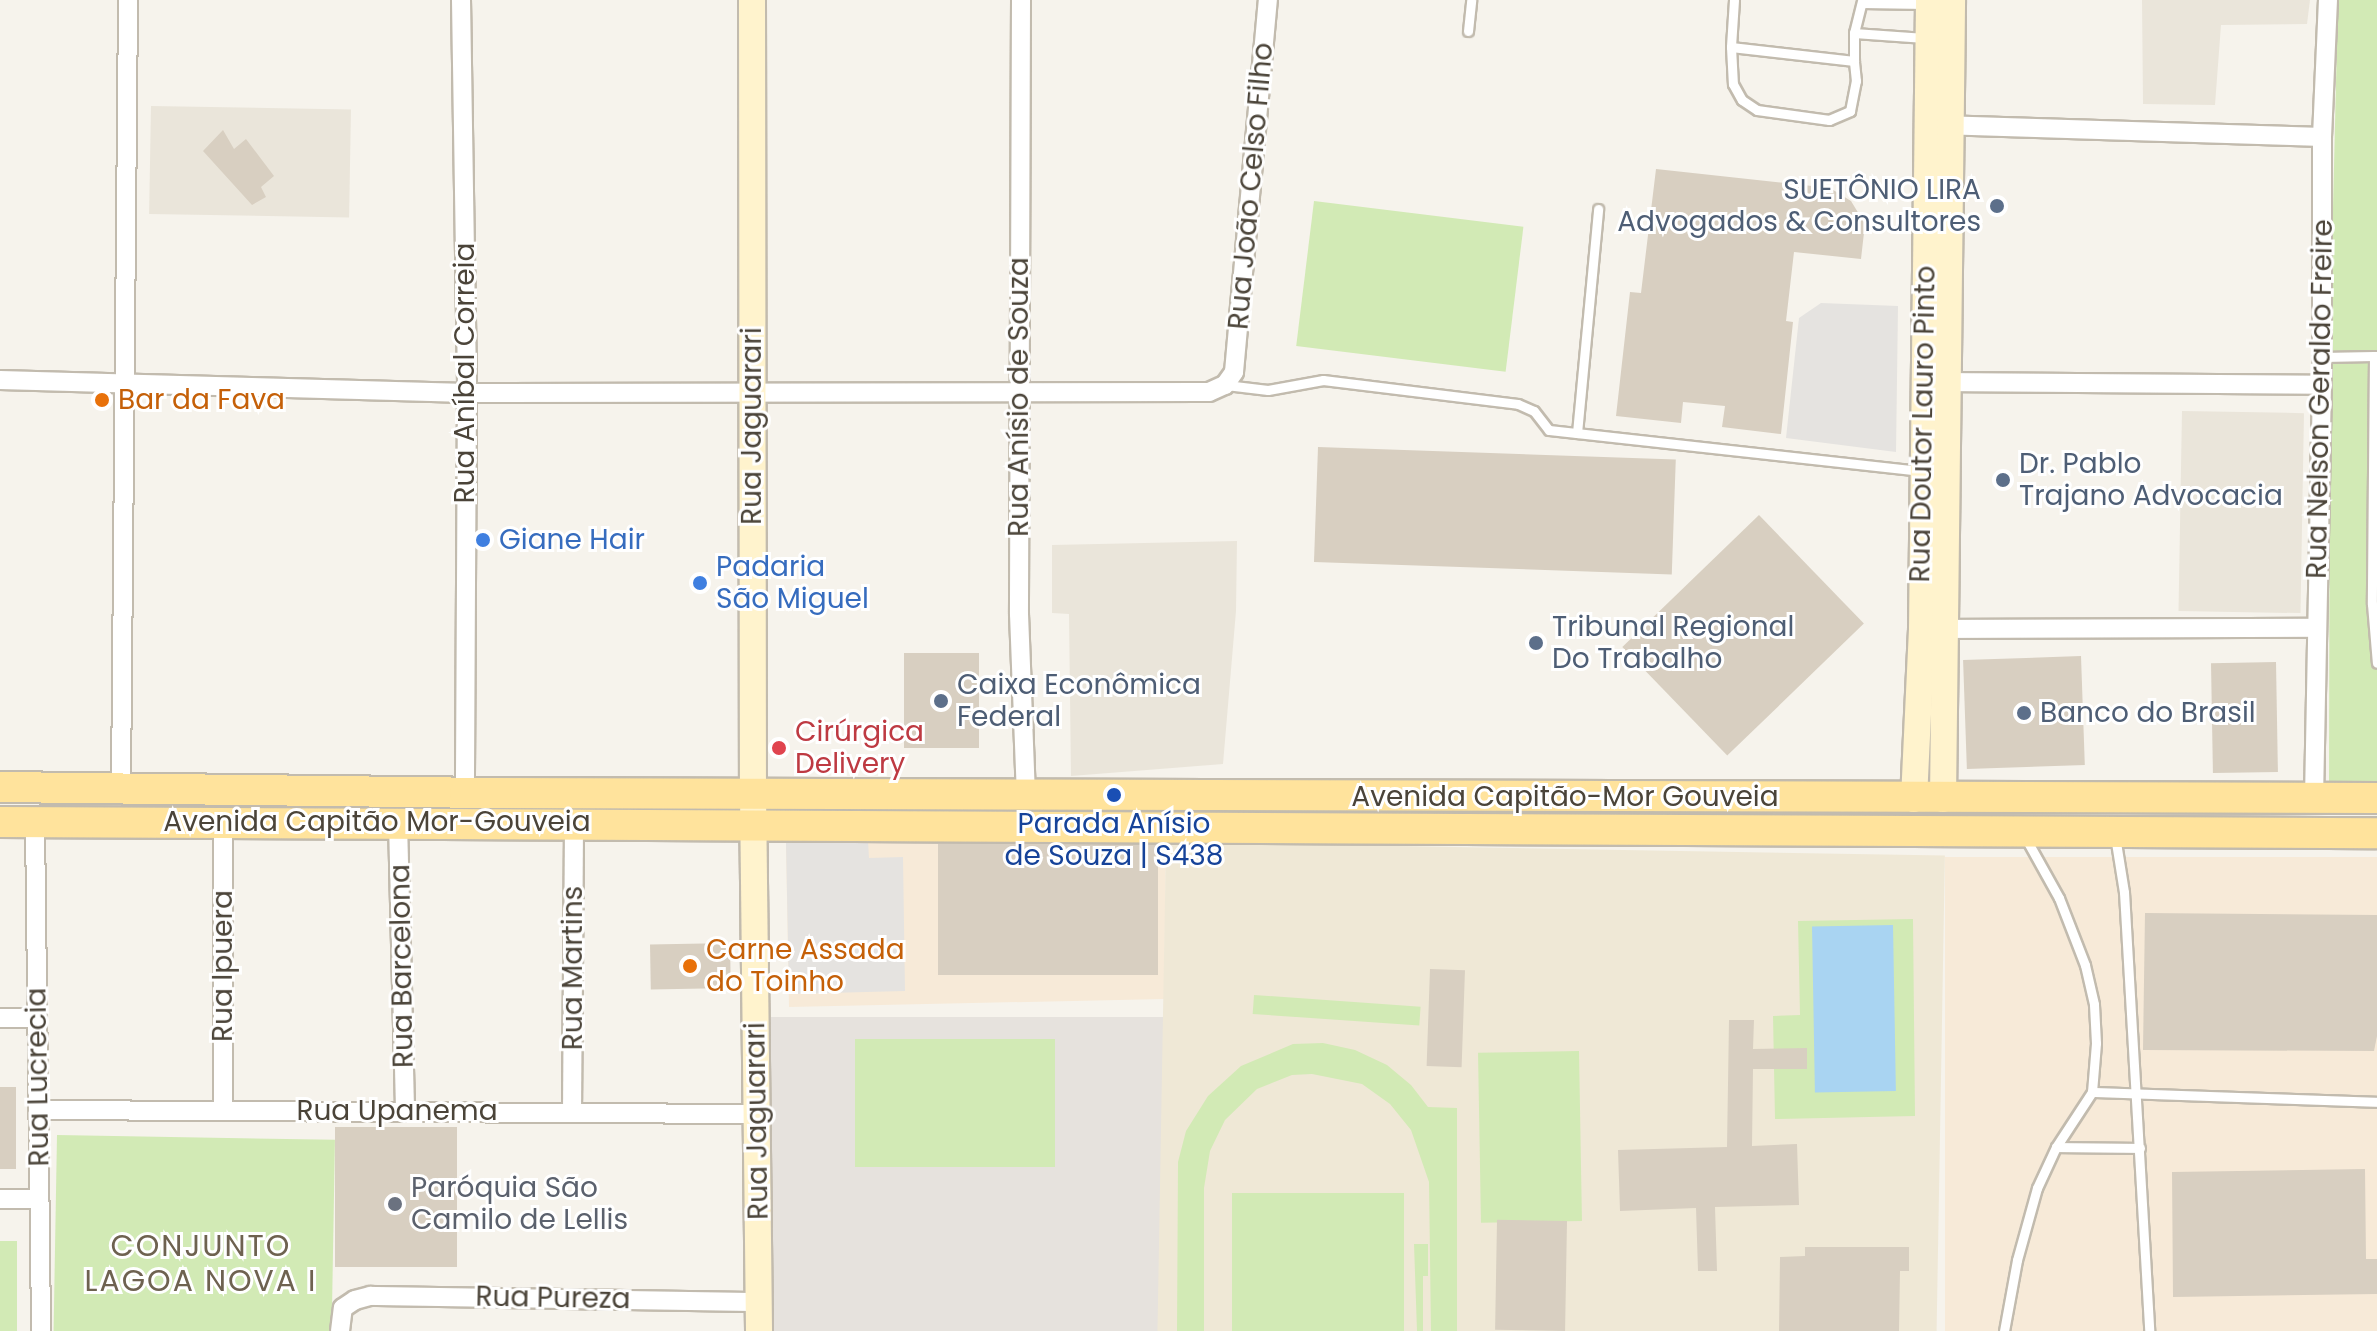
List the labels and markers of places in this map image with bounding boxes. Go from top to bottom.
place label: SUETÔNIO LIRA Advogados & Consultores [1617,173,1981,239]
marker: SUETÔNIO LIRA Advogados & Consultores [1988,197,2006,215]
place label: Bar da Fava [118,383,285,417]
marker: Bar da Fava [93,391,111,409]
place label: Dr. Pablo Trajano Advocacia [2019,447,2283,513]
marker: Dr. Pablo Trajano Advocacia [1994,471,2012,489]
place label: Giane Hair [499,523,645,557]
marker: Giane Hair [474,531,492,549]
place label: Padaria São Miguel [716,550,869,616]
marker: Padaria São Miguel [691,574,709,592]
place label: Tribunal Regional Do Trabalho [1552,610,1794,676]
marker: Tribunal Regional Do Trabalho [1527,634,1545,652]
place label: Caixa Econômica Federal [957,668,1201,734]
marker: Caixa Econômica Federal [932,692,950,710]
place label: Banco do Brasil [2040,696,2256,730]
marker: Banco do Brasil [2015,704,2033,722]
place label: Cirúrgica Delivery [795,715,924,781]
marker: Cirúrgica Delivery [770,739,788,757]
marker: Parada Anísio de Souza | S438 [1105,786,1123,804]
place label: Parada Anísio de Souza | S438 [1004,807,1224,873]
place label: Carne Assada do Toinho [706,933,905,999]
marker: Carne Assada do Toinho [681,957,699,975]
place label: Paróquia São Camilo de Lellis [411,1171,628,1237]
marker: Paróquia São Camilo de Lellis [386,1195,404,1213]

